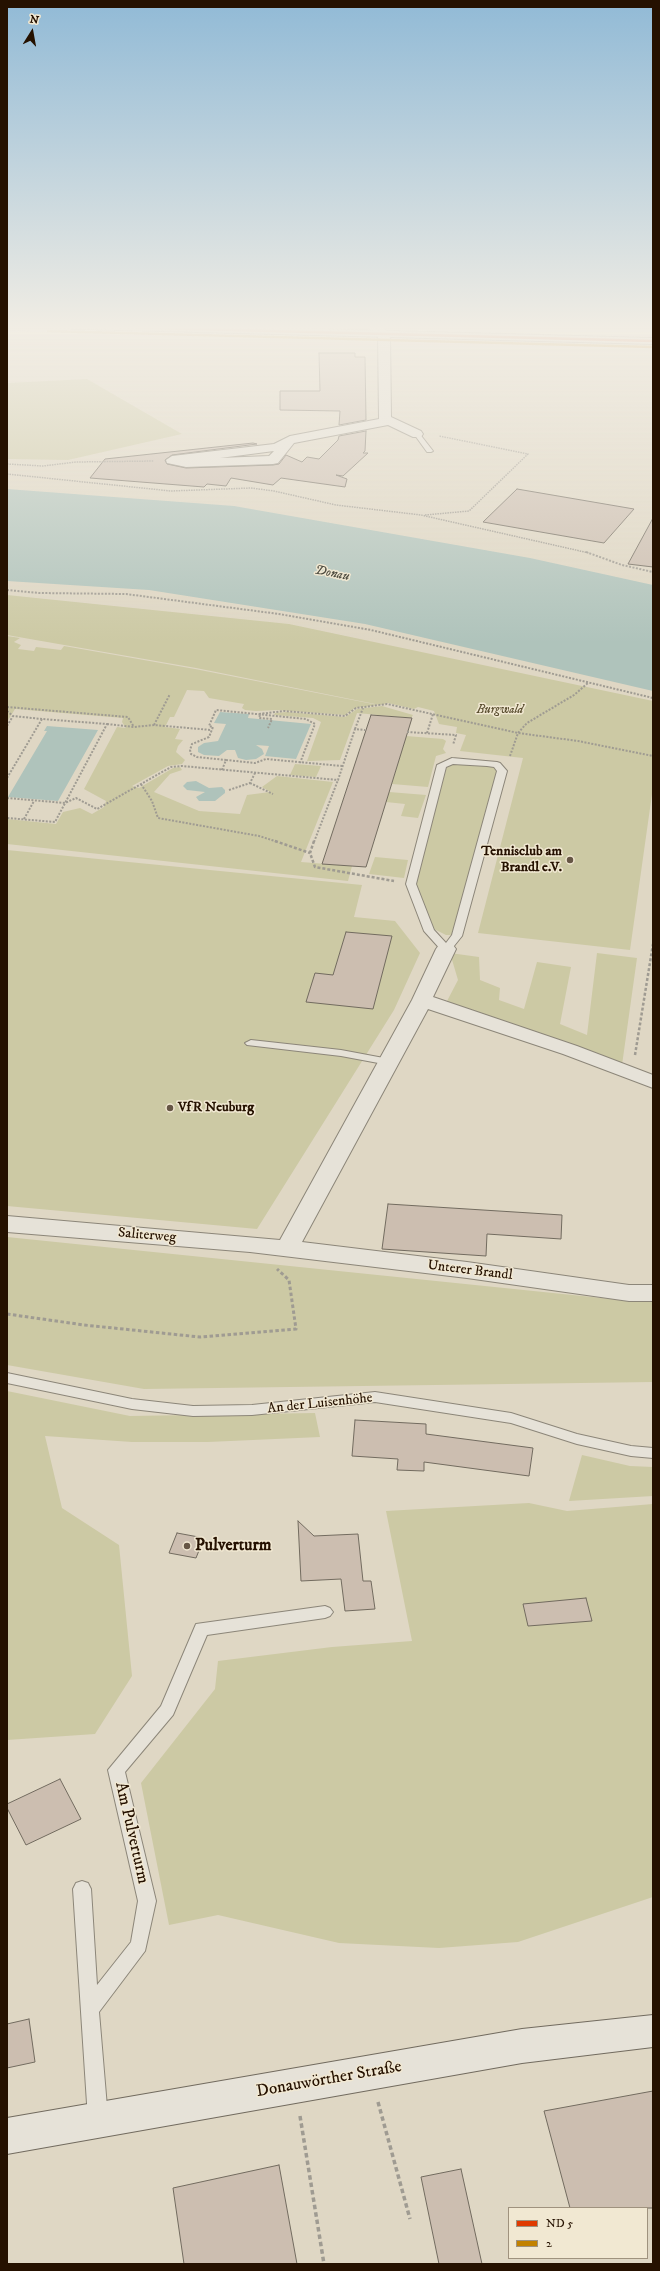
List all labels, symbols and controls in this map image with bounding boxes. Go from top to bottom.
north arrow [12,12,52,52]
text: N [29,12,40,28]
water label: Donau [313,563,351,585]
park label: Burgwald [477,704,523,718]
place label: Tennisclub am Brandl e.V. [481,844,562,876]
marker: Tennisclub am Brandl e.V. [565,855,575,865]
place label: VfR Neuburg [178,1100,254,1116]
marker: VfR Neuburg [165,1103,175,1113]
street label: Saliterweg [117,1225,177,1247]
street label: Unterer Brandl [426,1257,514,1285]
street label: An der Luisenhöhe [267,1390,373,1418]
place label: Pulverturm [195,1536,272,1556]
marker: Pulverturm [182,1541,192,1551]
street label: Am Pulverturm [109,1780,153,1886]
street label: Donauwörther Straße [255,2057,403,2103]
legend [508,2207,648,2259]
text: ND 5 [546,2216,573,2231]
text: 2 [546,2236,552,2251]

